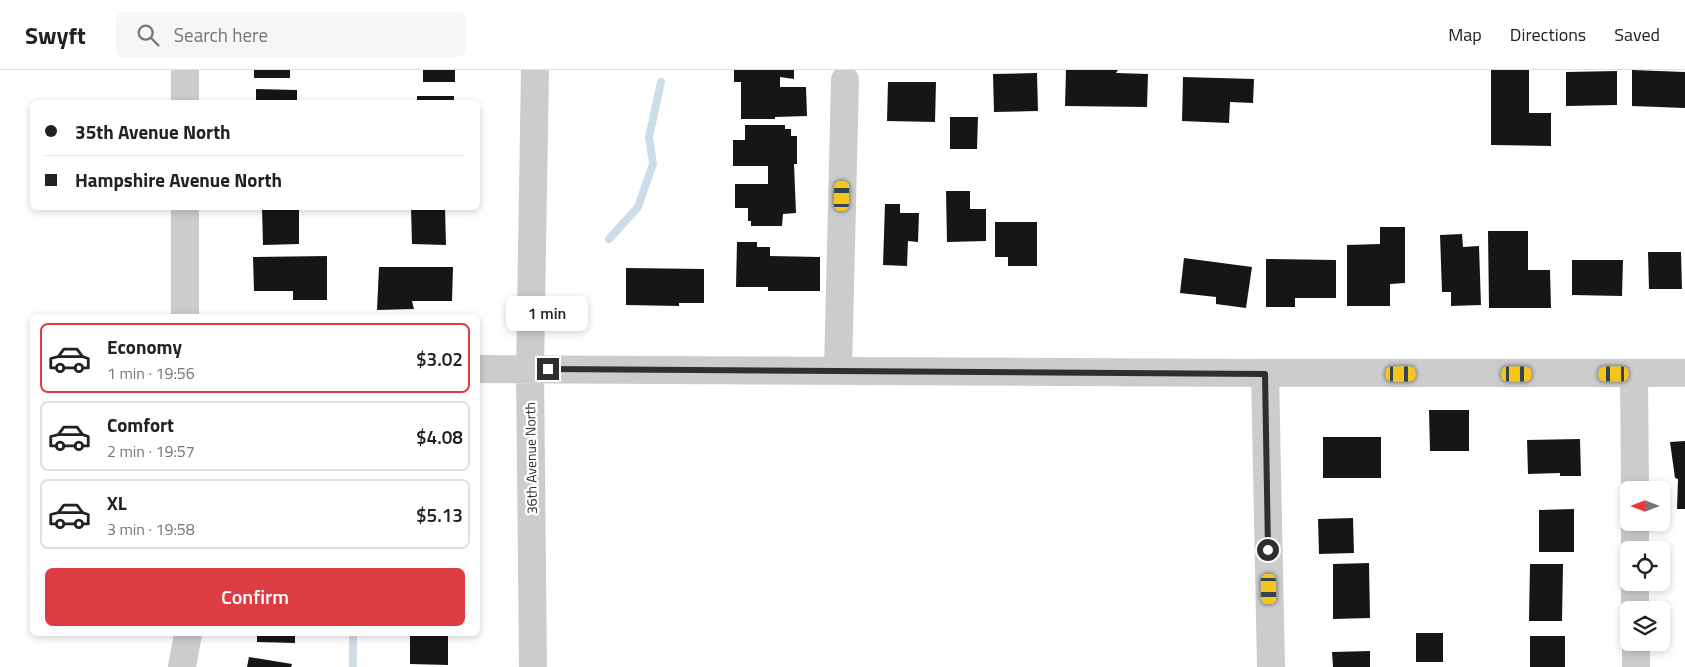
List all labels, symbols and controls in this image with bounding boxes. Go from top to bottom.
search box [116,12,466,57]
text: Swyft [25,17,86,53]
text: Search here [174,20,268,49]
icon: search [134,21,162,49]
text: Map [1448,21,1482,48]
text: Directions [1510,21,1586,48]
text: Saved [1614,21,1660,48]
text: 35th Avenue North [75,117,231,146]
text: Hampshire Avenue North [75,165,282,194]
car [834,181,849,211]
callout: 1 min [507,296,589,332]
text: 1 min [528,301,566,325]
text: Economy [107,332,182,361]
icon: car [47,336,92,381]
text: $3.02 [416,344,463,373]
route end [537,358,559,380]
text: 1 min · 19:56 [107,361,195,385]
car [1386,367,1416,382]
car [1502,367,1532,382]
car [1599,367,1629,382]
street label: 36th Avenue North [519,402,542,514]
text: Comfort [107,410,174,439]
icon: car [47,414,92,459]
text: $4.08 [416,422,463,451]
text: 2 min · 19:57 [107,439,195,463]
north arrow [1620,481,1670,531]
map controls [1620,481,1670,651]
text: XL [107,488,127,517]
icon: car [47,492,92,537]
text: $5.13 [416,500,463,529]
text: 3 min · 19:58 [107,517,195,541]
route start [1257,539,1279,561]
button: locate [1620,541,1670,591]
button: Confirm [45,568,465,626]
car [1261,574,1276,604]
button: layers [1620,601,1670,651]

